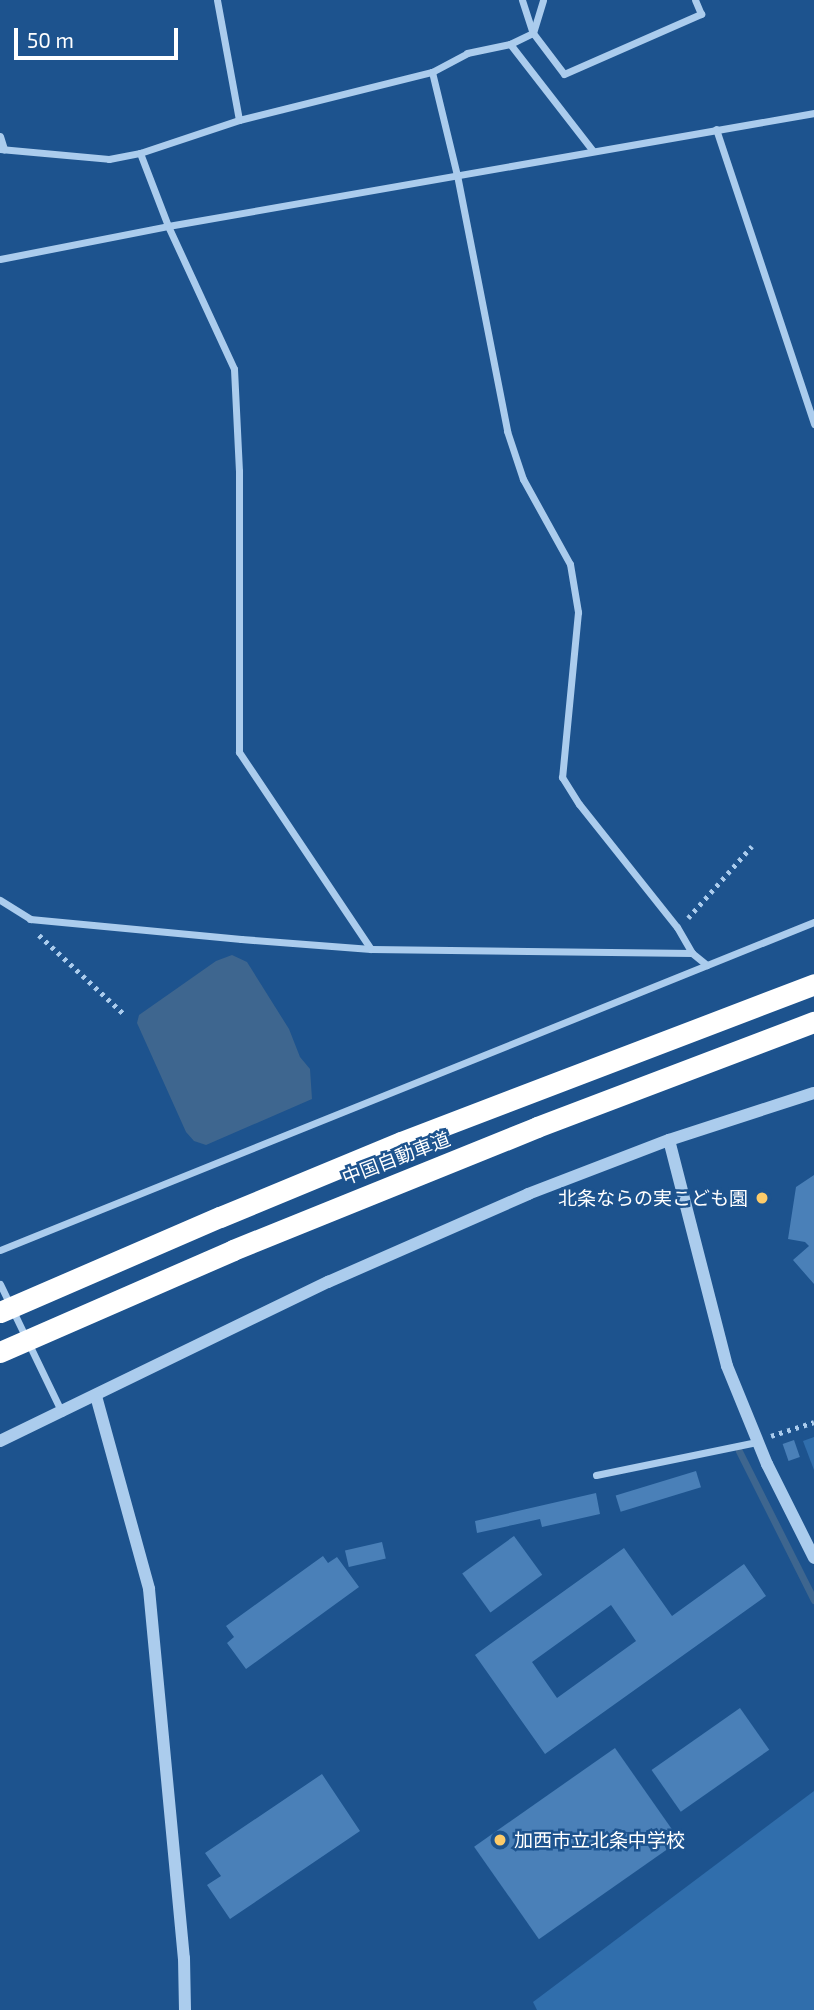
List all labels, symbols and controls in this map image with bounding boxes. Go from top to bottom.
scale bar [18,14,182,58]
text: 50 m [27,27,74,52]
street label: 中国自動車道 [339,1127,453,1189]
place label: 北条ならの実こども園 [558,1187,748,1209]
marker: 北条ならの実こども園 [754,1190,770,1206]
place label: 加西市立北条中学校 [514,1829,685,1851]
marker: 加西市立北条中学校 [492,1832,508,1848]

